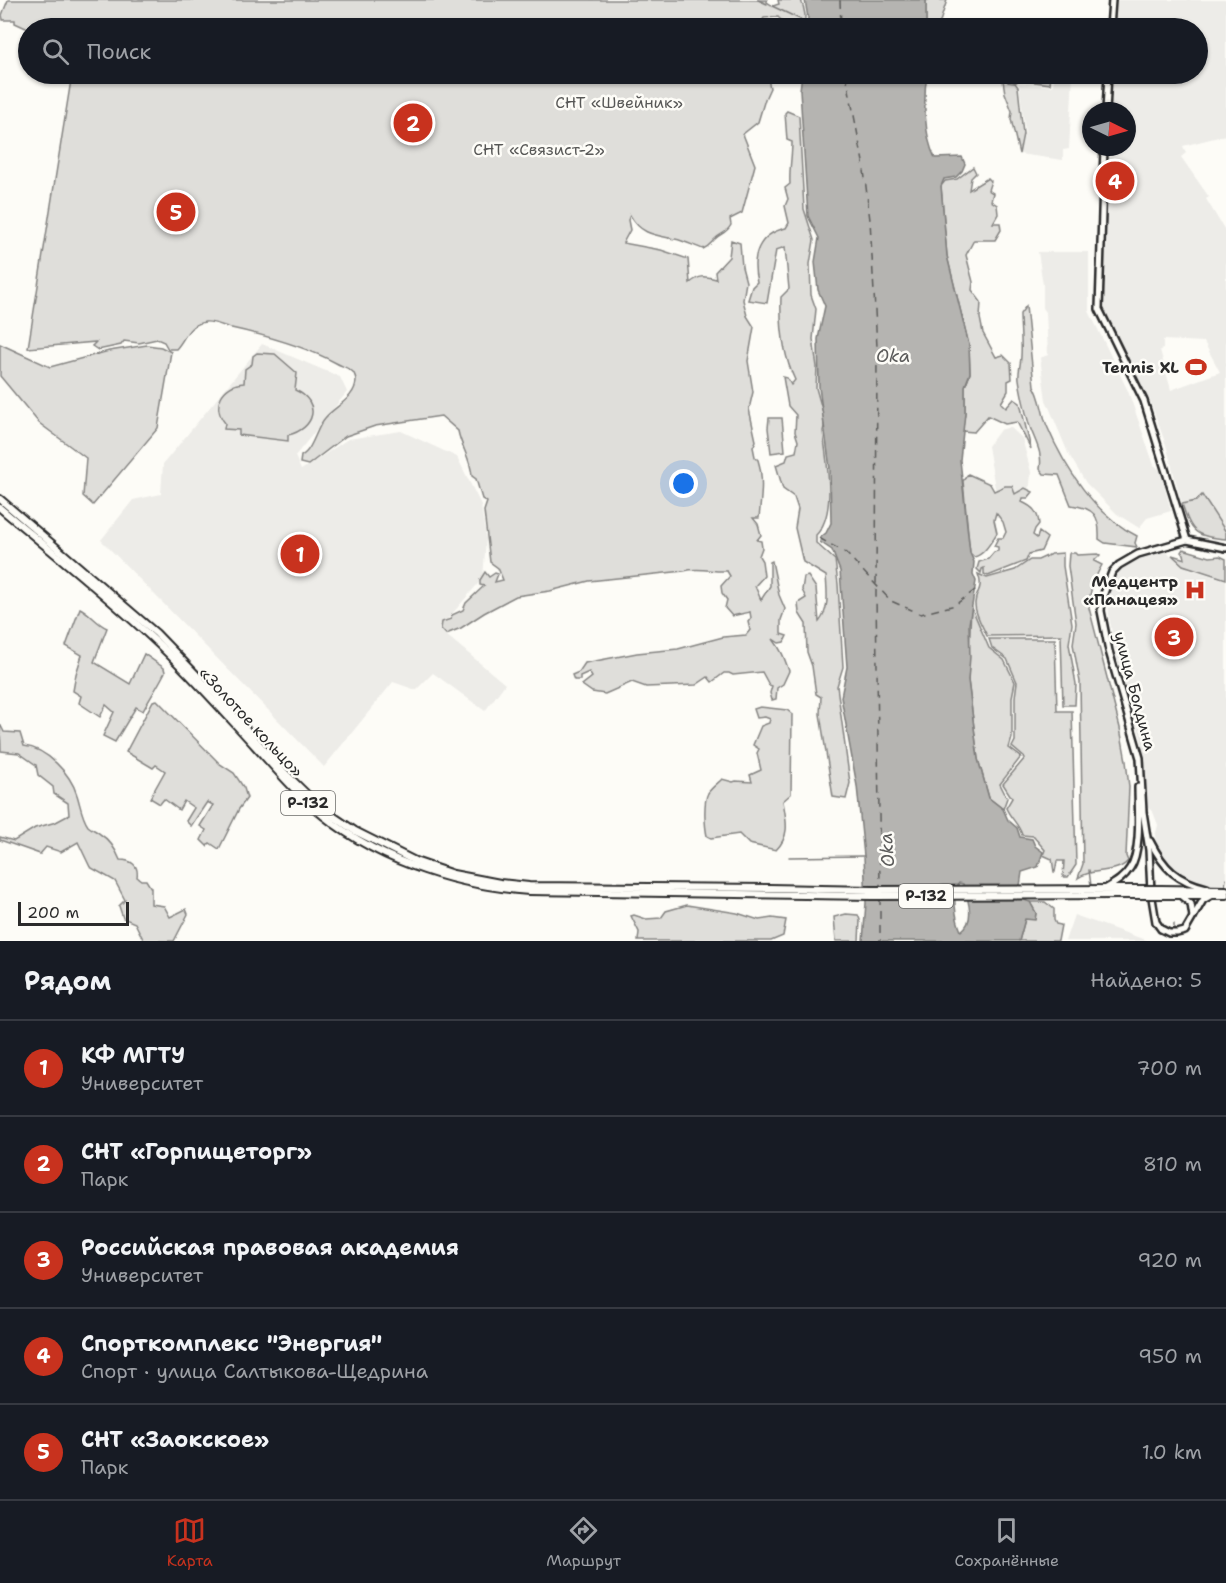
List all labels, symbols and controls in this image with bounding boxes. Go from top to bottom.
search box [18,18,1208,84]
icon: search [39,35,72,68]
text: Поиск [87,37,151,66]
park label: СНТ «Швейник» [555,92,683,113]
pin: 2 [394,100,432,146]
north arrow [1082,102,1136,156]
park label: СНТ «Связист-2» [473,139,605,160]
pin: 4 [1096,158,1134,204]
pin: 5 [156,190,195,234]
water label: Oka [876,344,910,368]
sports icon: Tennis XL [1184,355,1208,379]
place label: Tennis XL [1102,357,1179,378]
your location [669,469,698,498]
pin: 1 [280,532,320,576]
place label: Медцентр «Панацея» [1083,571,1178,610]
hospital icon: Медцентр «Панацея» [1183,578,1207,602]
pin: 3 [1154,614,1194,660]
street label: улица Болдина [1109,629,1161,753]
street label: «Золотое кольцо» [194,662,308,782]
road number: Р-132 [281,791,335,815]
water label: Oka [874,832,900,868]
road number: Р-132 [899,884,953,908]
scale bar [18,899,129,926]
text: 200 m [27,902,79,923]
text: Рядом [24,963,111,998]
text: Найдено: 5 [1090,967,1202,993]
text: КФ МГТУ [81,1041,185,1070]
text: 1 [39,1055,48,1081]
text: 700 m [1137,1055,1202,1081]
text: Университет [81,1070,203,1096]
text: СНТ «Горпищеторг» [81,1137,312,1166]
text: 2 [37,1151,51,1177]
text: 810 m [1143,1151,1202,1177]
text: Парк [81,1166,128,1192]
text: Российская правовая академия [81,1233,459,1262]
text: 3 [37,1247,51,1273]
text: 920 m [1138,1247,1202,1273]
text: Университет [81,1262,203,1288]
text: Спорткомплекс "Энергия" [81,1329,382,1358]
text: 4 [37,1343,51,1369]
text: 950 m [1138,1343,1202,1369]
text: Спорт · улица Салтыкова-Щедрина [81,1358,428,1384]
text: СНТ «Заокское» [81,1425,269,1454]
text: 5 [37,1439,50,1465]
text: 1.0 km [1142,1439,1202,1465]
text: Парк [81,1454,128,1480]
tab: Карта [167,1514,213,1571]
tab: Маршрут [546,1514,621,1571]
tab: Сохранённые [955,1514,1059,1571]

